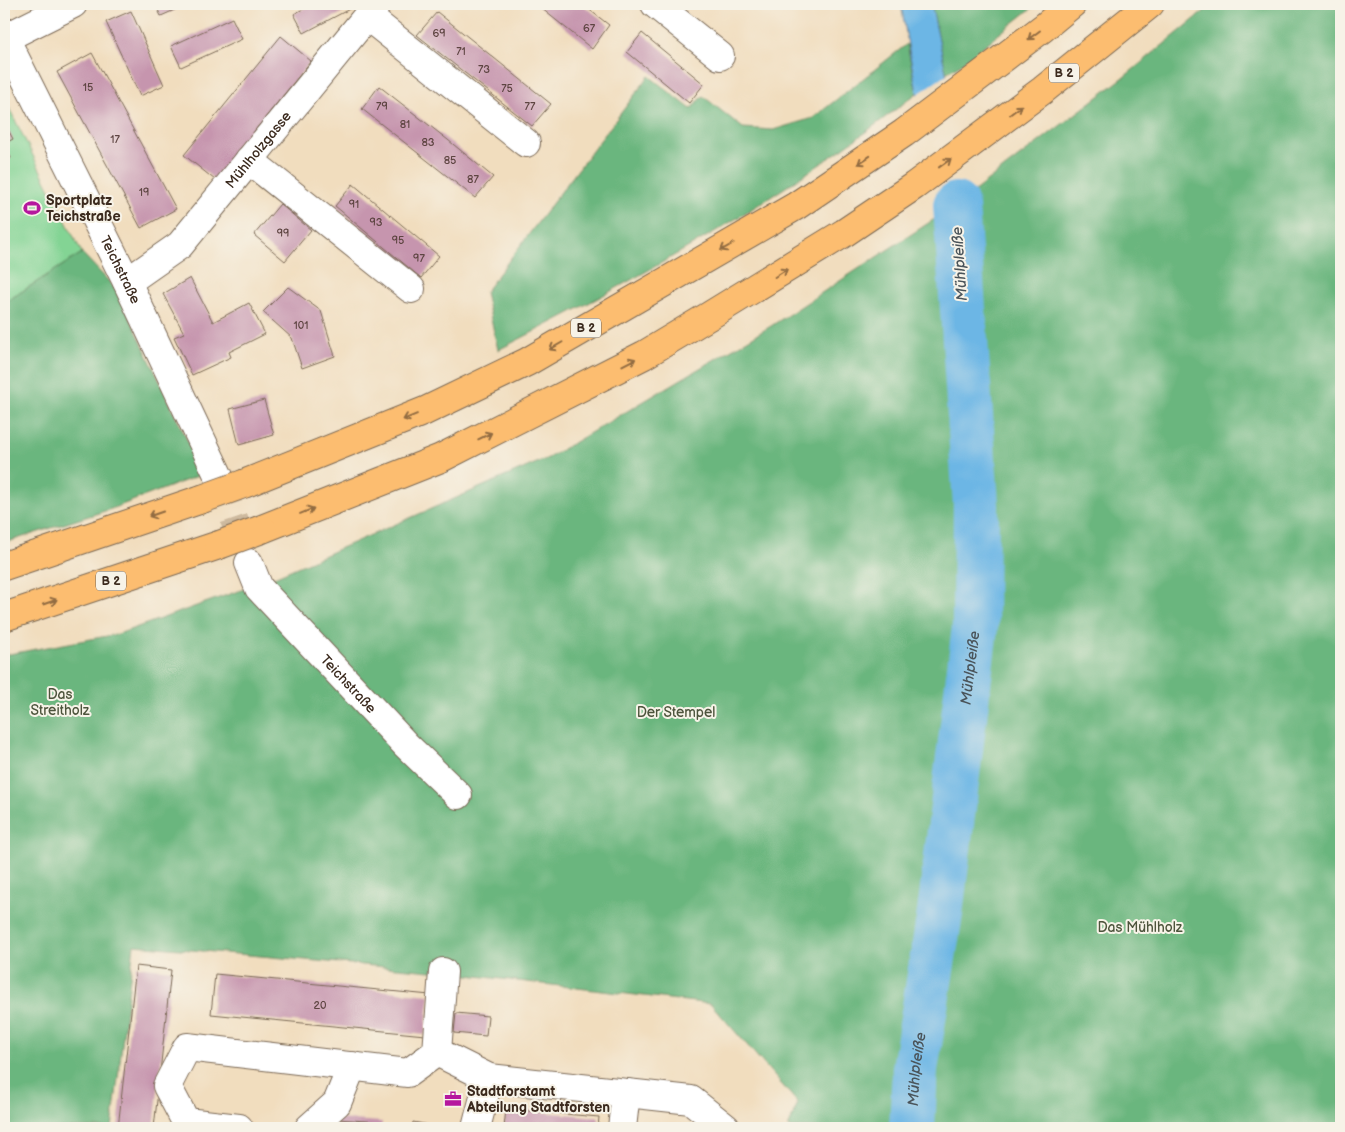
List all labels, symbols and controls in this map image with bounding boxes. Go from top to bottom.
house number: 67 [583,22,596,35]
house number: 69 [432,27,446,40]
one-way arrow [1027,30,1041,40]
house number: 71 [456,45,466,58]
house number: 73 [478,63,490,76]
road number: B 2 [1049,64,1079,82]
house number: 15 [83,81,93,94]
house number: 75 [501,82,513,95]
house number: 79 [376,100,388,113]
house number: 77 [525,100,536,113]
one-way arrow [1009,105,1022,116]
street label: Mühlholzgasse [222,108,295,191]
house number: 81 [400,118,410,131]
house number: 17 [110,133,120,146]
house number: 83 [421,136,435,149]
house number: 85 [444,154,456,167]
one-way arrow [857,155,871,165]
one-way arrow [938,158,952,168]
house number: 87 [467,173,479,186]
house number: 19 [139,186,149,199]
place label: Sportplatz Teichstraße [46,192,120,225]
sports icon: Sportplatz Teichstraße [22,198,42,218]
house number: 91 [349,198,359,211]
house number: 93 [369,216,383,229]
water label: Mühlpleiße [948,226,972,302]
house number: 99 [277,227,289,240]
street label: Teichstraße [97,233,144,306]
house number: 95 [392,234,404,247]
one-way arrow [720,242,734,252]
house number: 97 [413,252,425,265]
one-way arrow [774,267,788,278]
road number: B 2 [571,318,601,338]
house number: 101 [294,319,308,332]
one-way arrow [549,341,563,351]
one-way arrow [622,357,636,367]
one-way arrow [403,412,418,422]
one-way arrow [477,431,492,441]
one-way arrow [299,506,314,515]
one-way arrow [148,510,164,520]
road number: B 2 [96,572,126,590]
one-way arrow [42,597,57,606]
water label: Mühlpleiße [956,630,984,706]
street label: Teichstraße [317,651,380,716]
park label: Das Streitholz [31,686,90,719]
park label: Der Stempel [637,704,715,721]
park label: Das Mühlholz [1098,919,1183,936]
house number: 20 [314,999,327,1012]
water label: Mühlpleiße [904,1031,930,1107]
place label: Stadtforstamt Abteilung Stadtforsten [466,1083,610,1116]
office icon: Stadtforstamt Abteilung Stadtforsten [443,1089,463,1109]

